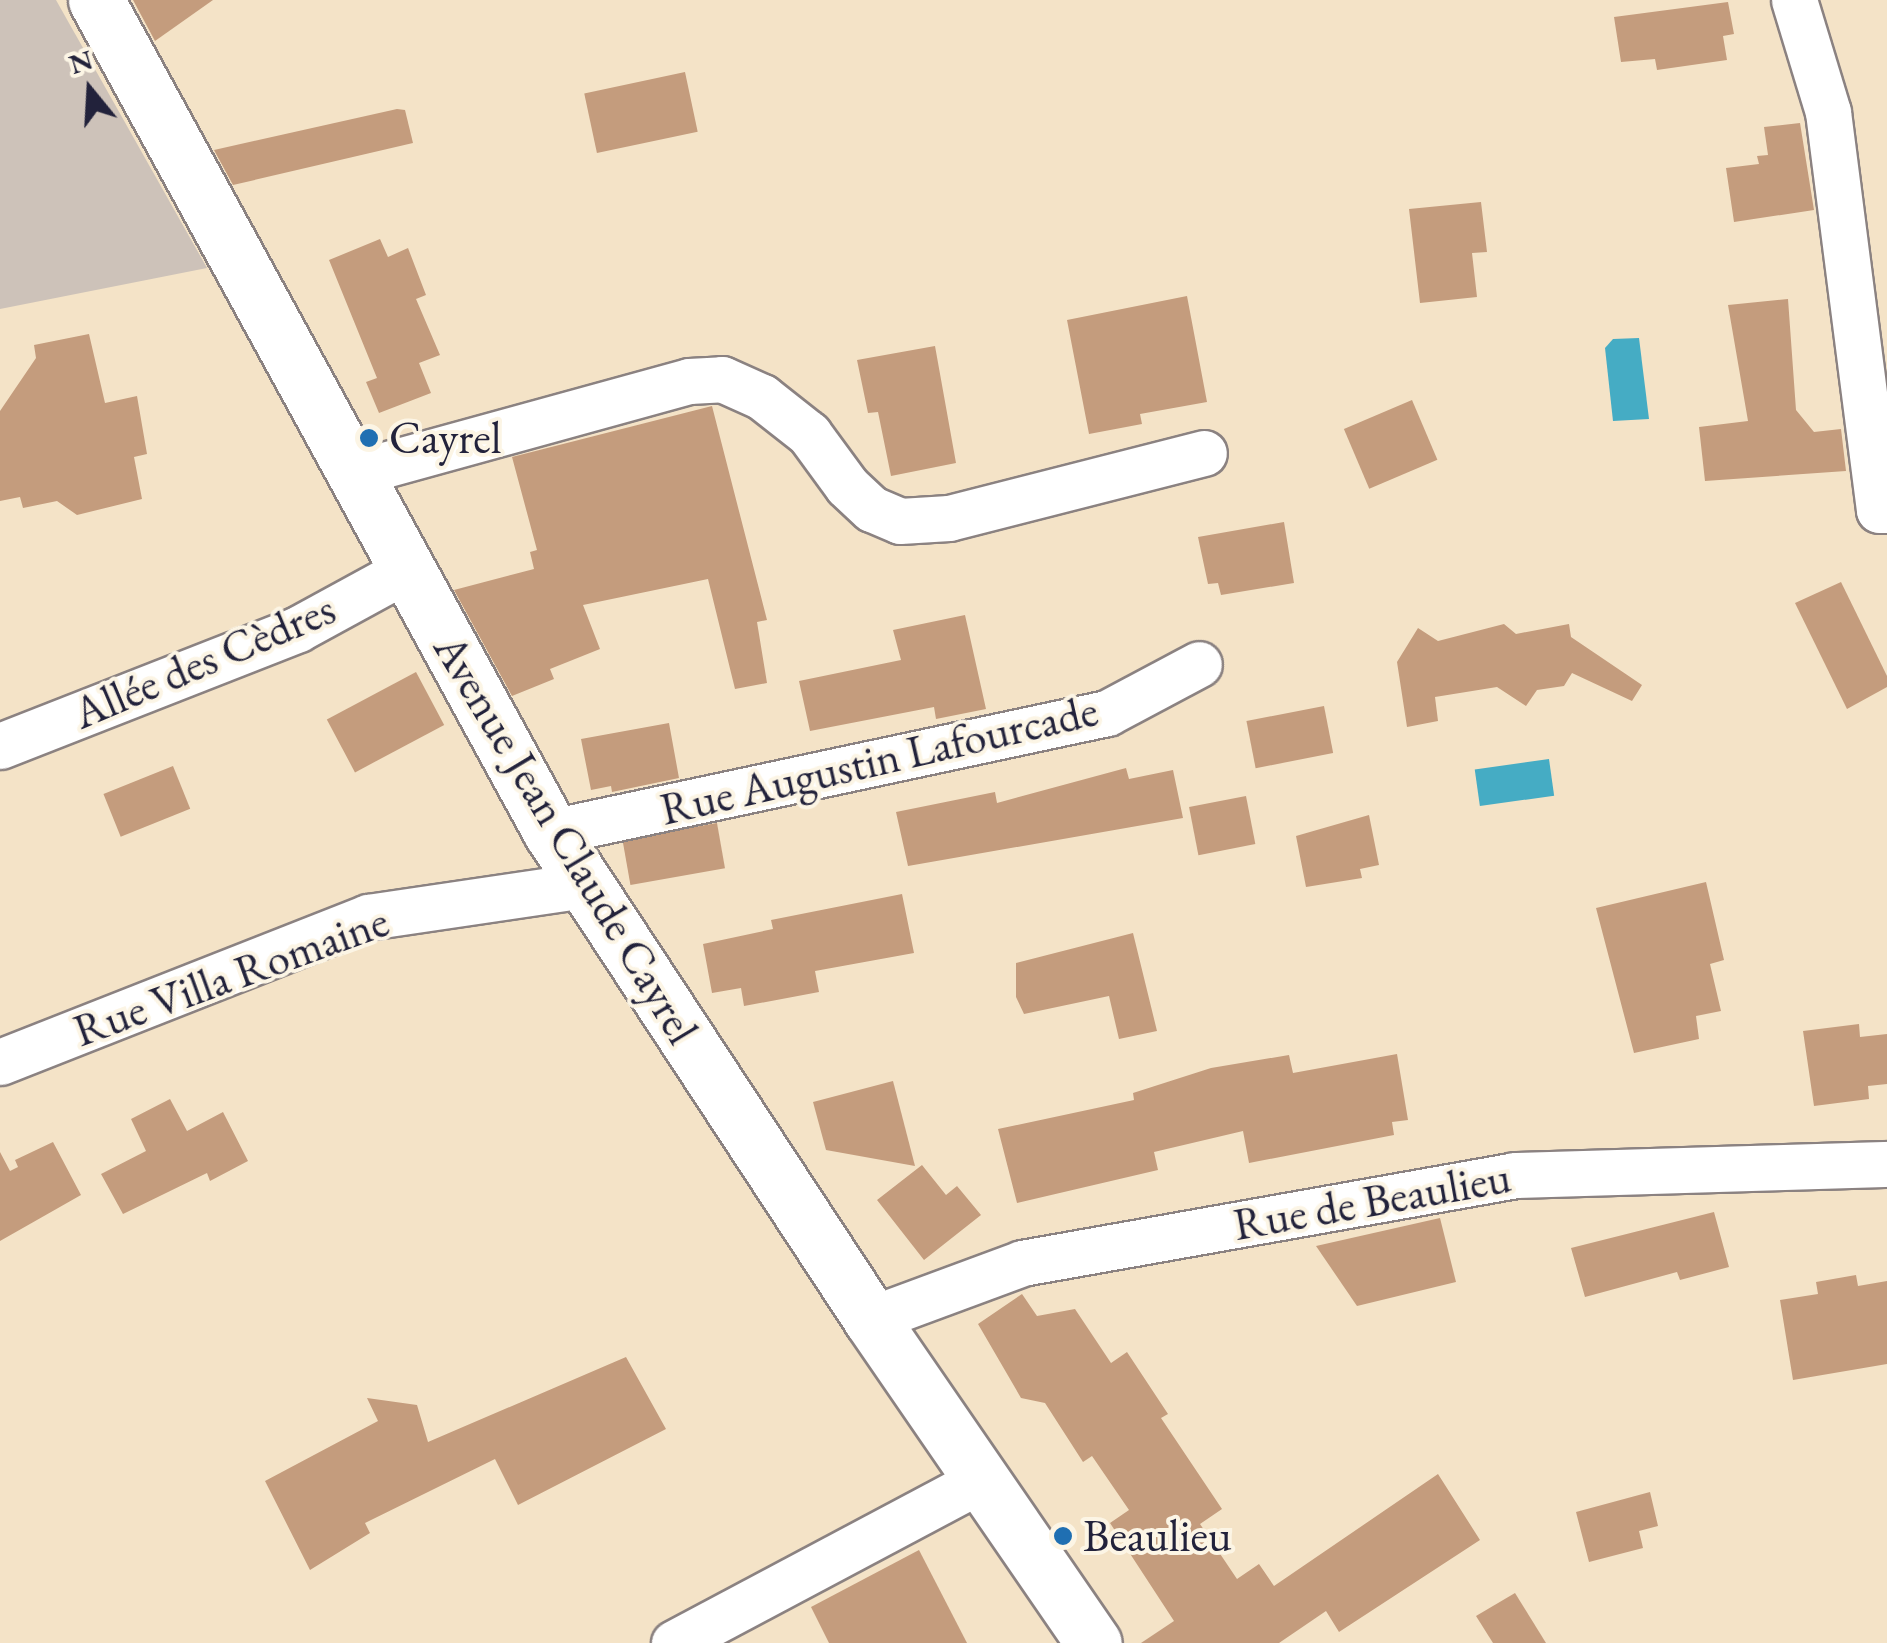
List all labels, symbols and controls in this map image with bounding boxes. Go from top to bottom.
north arrow [40,40,140,140]
text: N [64,41,97,82]
place label: Cayrel [389,411,502,465]
marker: Cayrel [358,427,380,449]
street label: Allée des Cèdres [65,582,343,740]
street label: Avenue Jean Claude Cayrel [422,625,710,1053]
street label: Rue Augustin Lafourcade [655,683,1103,837]
street label: Rue Villa Romaine [66,894,396,1058]
street label: Rue de Beaulieu [1229,1150,1515,1252]
place label: Beaulieu [1083,1509,1232,1563]
marker: Beaulieu [1052,1525,1074,1547]

